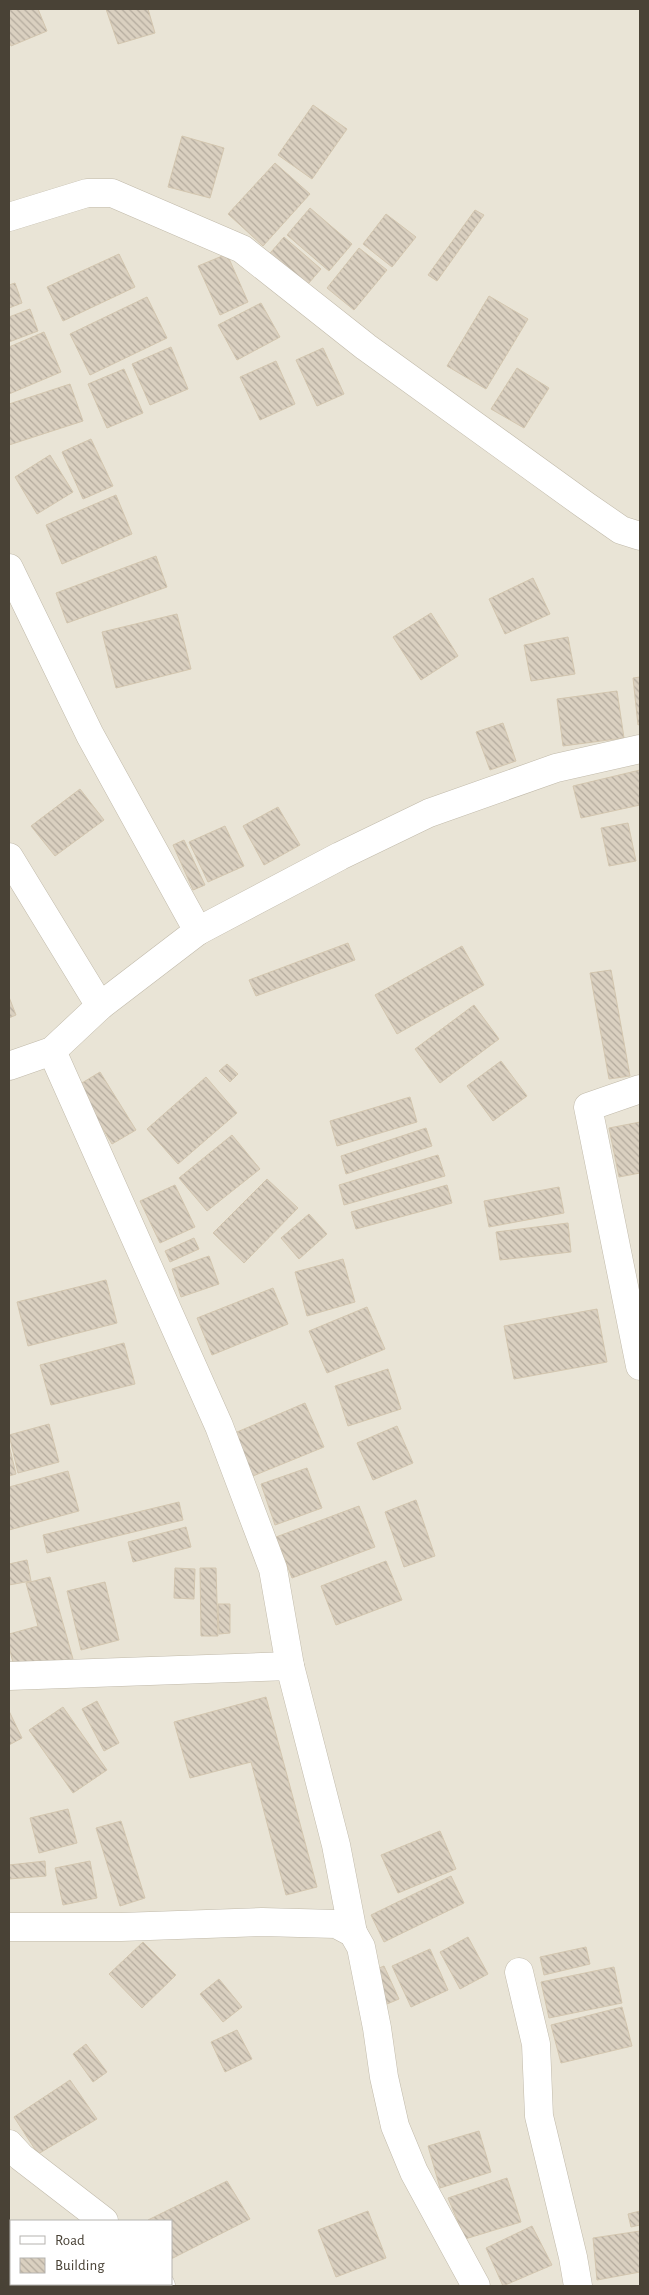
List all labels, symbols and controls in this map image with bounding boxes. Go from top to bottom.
legend [10,2220,172,2285]
text: Road [55,2233,85,2248]
text: Building [55,2258,105,2273]

